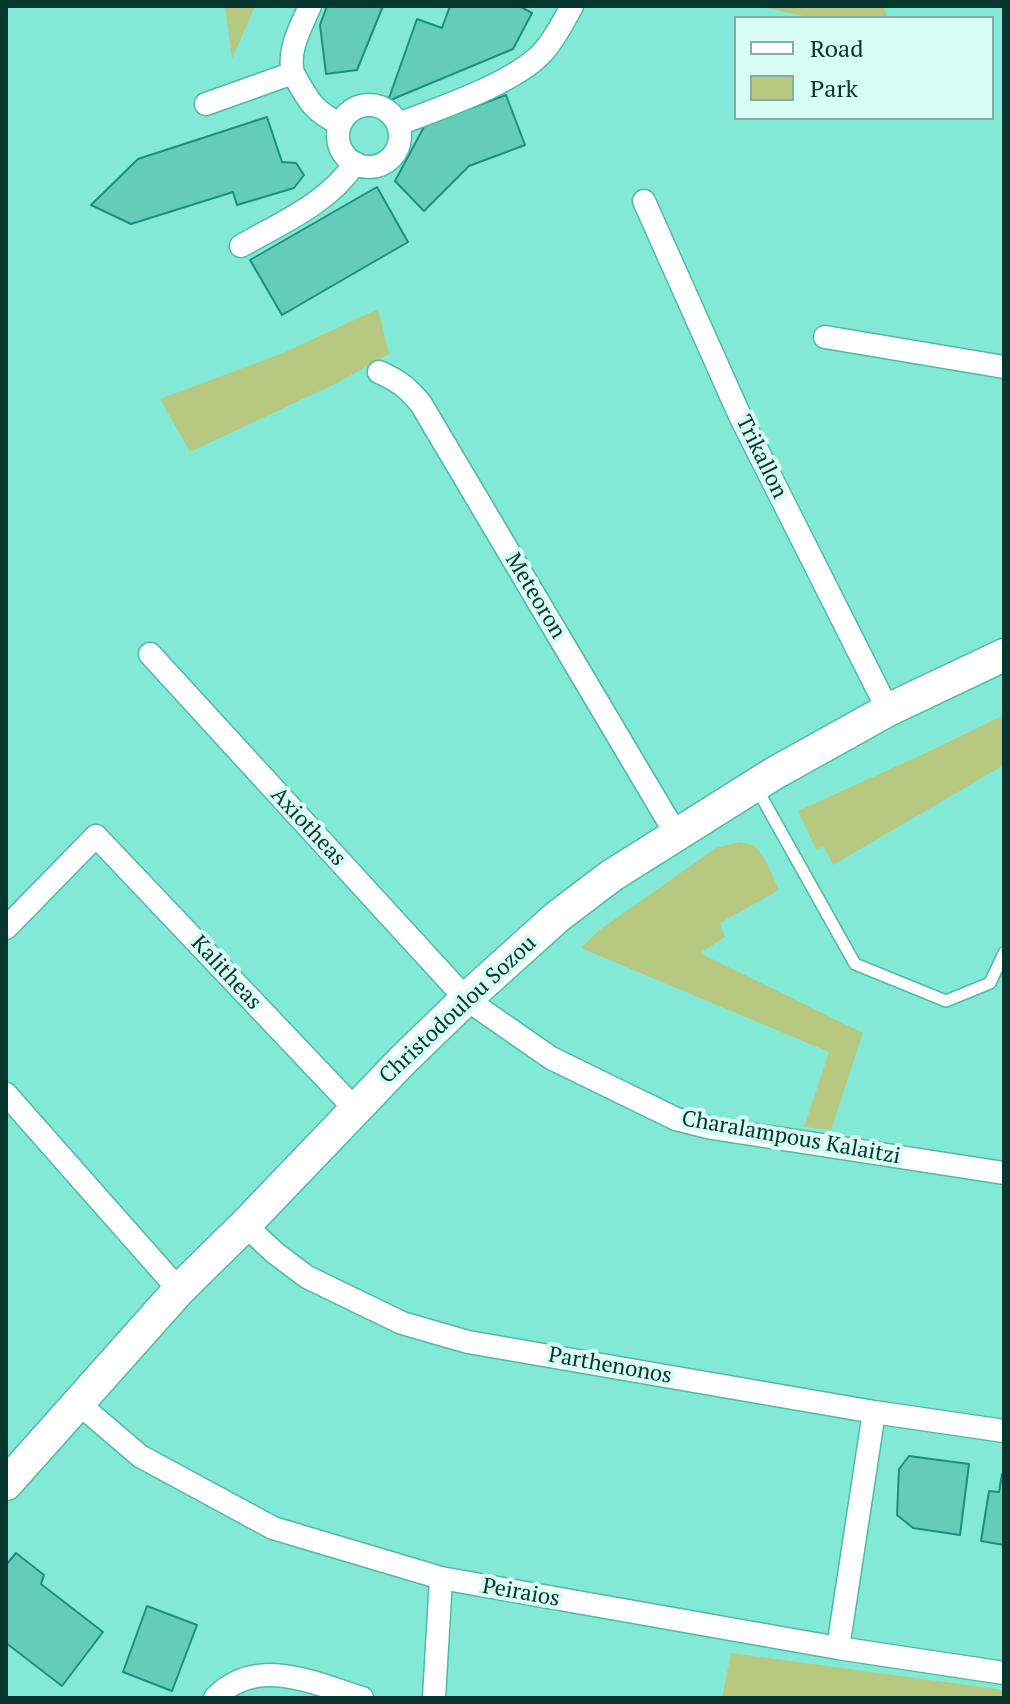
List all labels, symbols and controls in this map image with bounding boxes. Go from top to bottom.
legend [734,16,994,120]
text: Road [810,32,864,64]
text: Park [810,72,858,104]
street label: Trikallon [730,411,792,503]
street label: Meteoron [499,548,571,644]
street label: Axiotheas [265,782,351,872]
street label: Kalitheas [185,931,267,1015]
street label: Christodoulou Sozou [374,931,542,1089]
street label: Charalampous Kalaitzi [680,1106,902,1170]
street label: Parthenonos [546,1342,674,1390]
street label: Peiraios [480,1573,562,1613]

